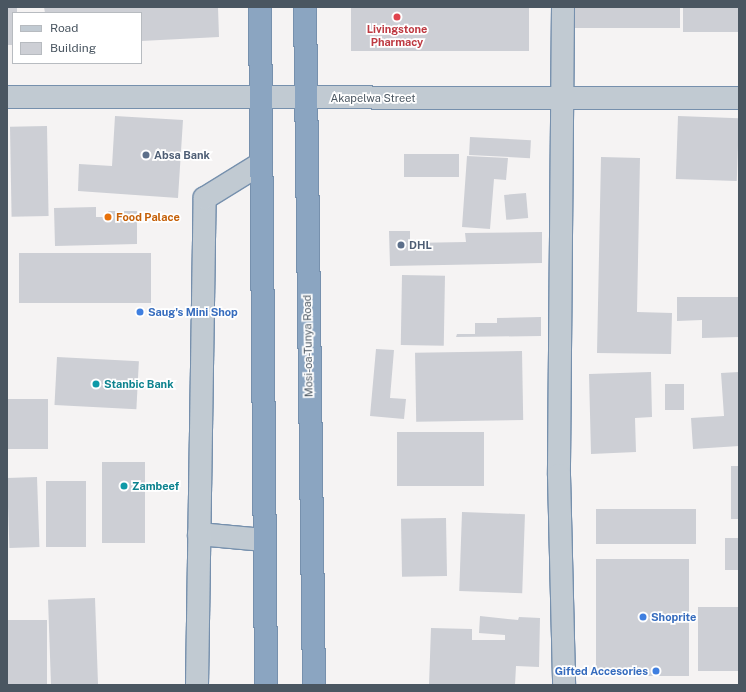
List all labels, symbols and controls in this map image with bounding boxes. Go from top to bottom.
legend [12,12,142,64]
marker: Livingstone Pharmacy [392,12,402,22]
text: Road [50,21,78,35]
place label: Livingstone Pharmacy [367,23,427,49]
text: Building [50,41,96,55]
street label: Akapelwa Street [330,91,416,105]
place label: Absa Bank [154,148,210,162]
marker: Absa Bank [141,150,151,160]
place label: Food Palace [116,210,180,224]
marker: Food Palace [103,212,113,222]
place label: DHL [409,238,432,252]
marker: DHL [396,240,406,250]
street label: Mosi-oa-Tunya Road [301,295,315,397]
place label: Saug's Mini Shop [148,305,238,319]
marker: Saug's Mini Shop [135,307,145,317]
place label: Stanbic Bank [104,377,174,391]
marker: Stanbic Bank [91,379,101,389]
place label: Zambeef [132,479,179,493]
marker: Zambeef [119,481,129,491]
place label: Shoprite [651,610,696,624]
marker: Shoprite [638,612,648,622]
place label: Gifted Accesories [555,664,648,678]
marker: Gifted Accesories [651,666,661,676]

